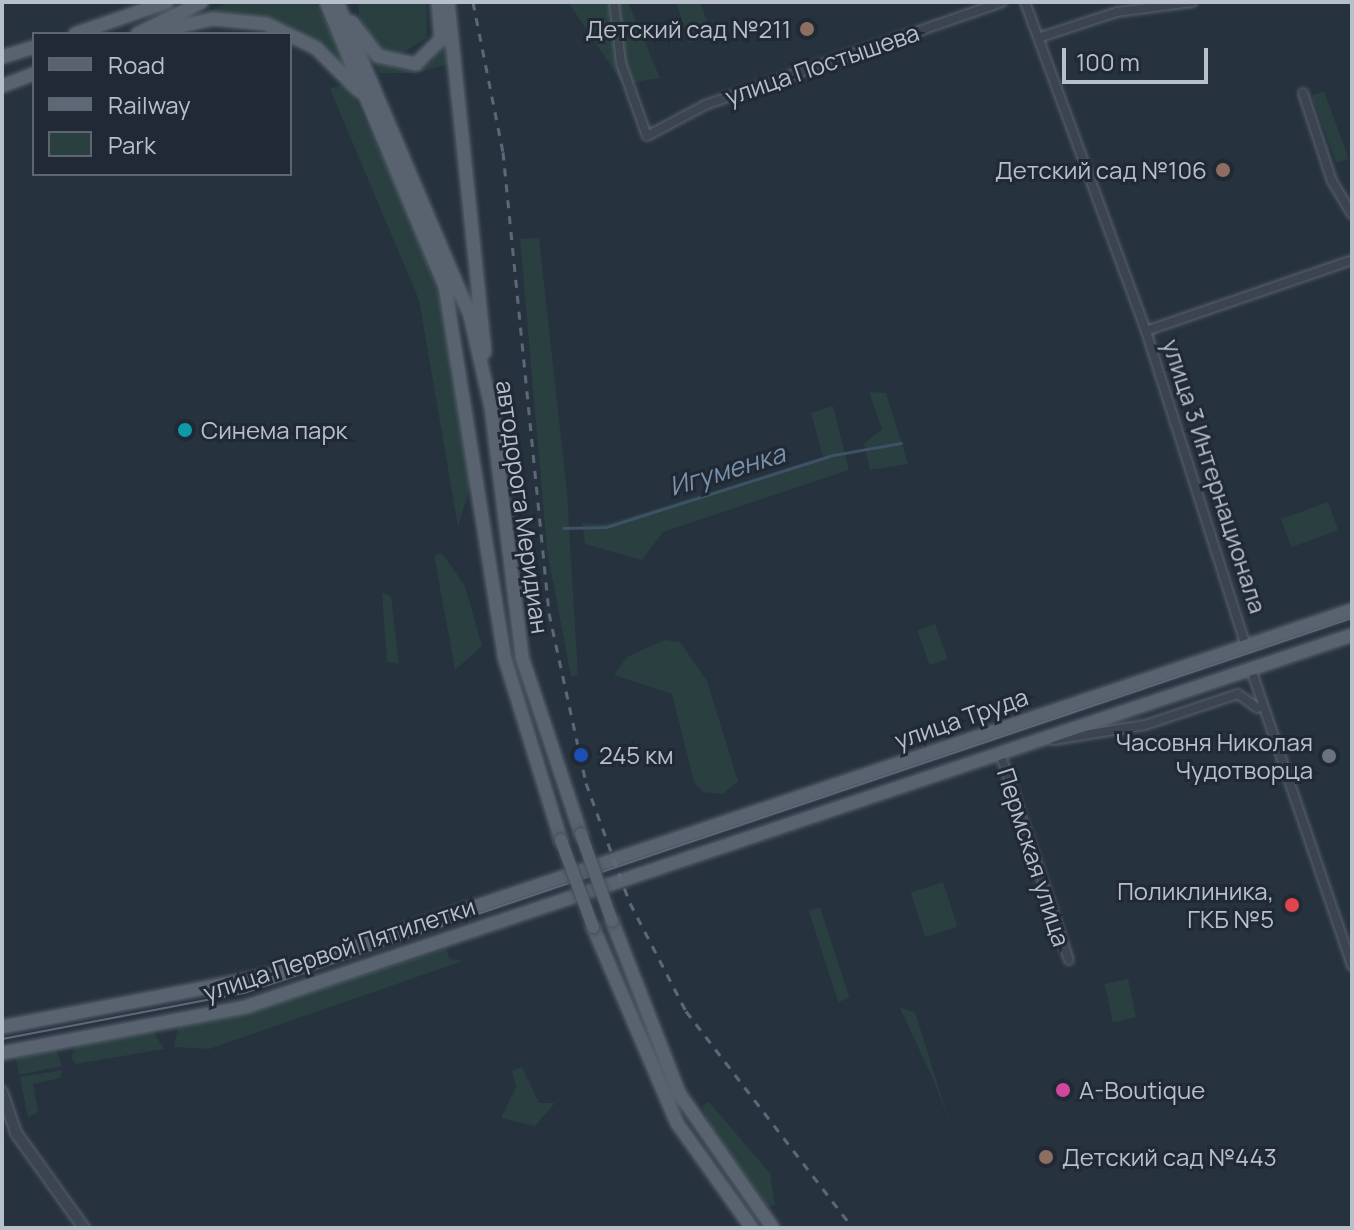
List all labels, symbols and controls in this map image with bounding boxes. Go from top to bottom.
place label: Детский сад №211 [586,15,791,43]
street label: улица Постышева [721,17,923,111]
marker: Детский сад №211 [798,20,816,38]
legend [32,32,292,176]
scale bar [1066,32,1212,82]
text: 100 m [1076,45,1140,78]
text: Road [108,48,165,81]
text: Railway [108,88,191,121]
text: Park [108,128,156,161]
place label: Детский сад №106 [995,156,1207,184]
marker: Детский сад №106 [1214,161,1232,179]
street label: улица 3 Интернационала [1157,335,1273,617]
street label: автодорога Меридиан [491,378,555,636]
place label: Синема парк [201,416,348,444]
marker: Синема парк [176,421,194,439]
water label: Игуменка [665,438,789,502]
street label: улица Труда [890,682,1032,754]
place label: Часовня Николая Чудотворца [1116,728,1313,784]
place label: 245 км [599,741,674,769]
marker: 245 км [570,744,592,766]
marker: Часовня Николая Чудотворца [1320,747,1338,765]
street label: Пермская улица [992,764,1076,950]
place label: Поликлиника, ГКБ №5 [1117,877,1274,933]
street label: улица Первой Пятилетки [200,891,478,1007]
marker: Поликлиника, ГКБ №5 [1281,894,1303,916]
place label: A-Boutique [1079,1076,1205,1104]
marker: A-Boutique [1054,1081,1072,1099]
place label: Детский сад №443 [1062,1143,1277,1171]
marker: Детский сад №443 [1037,1148,1055,1166]

